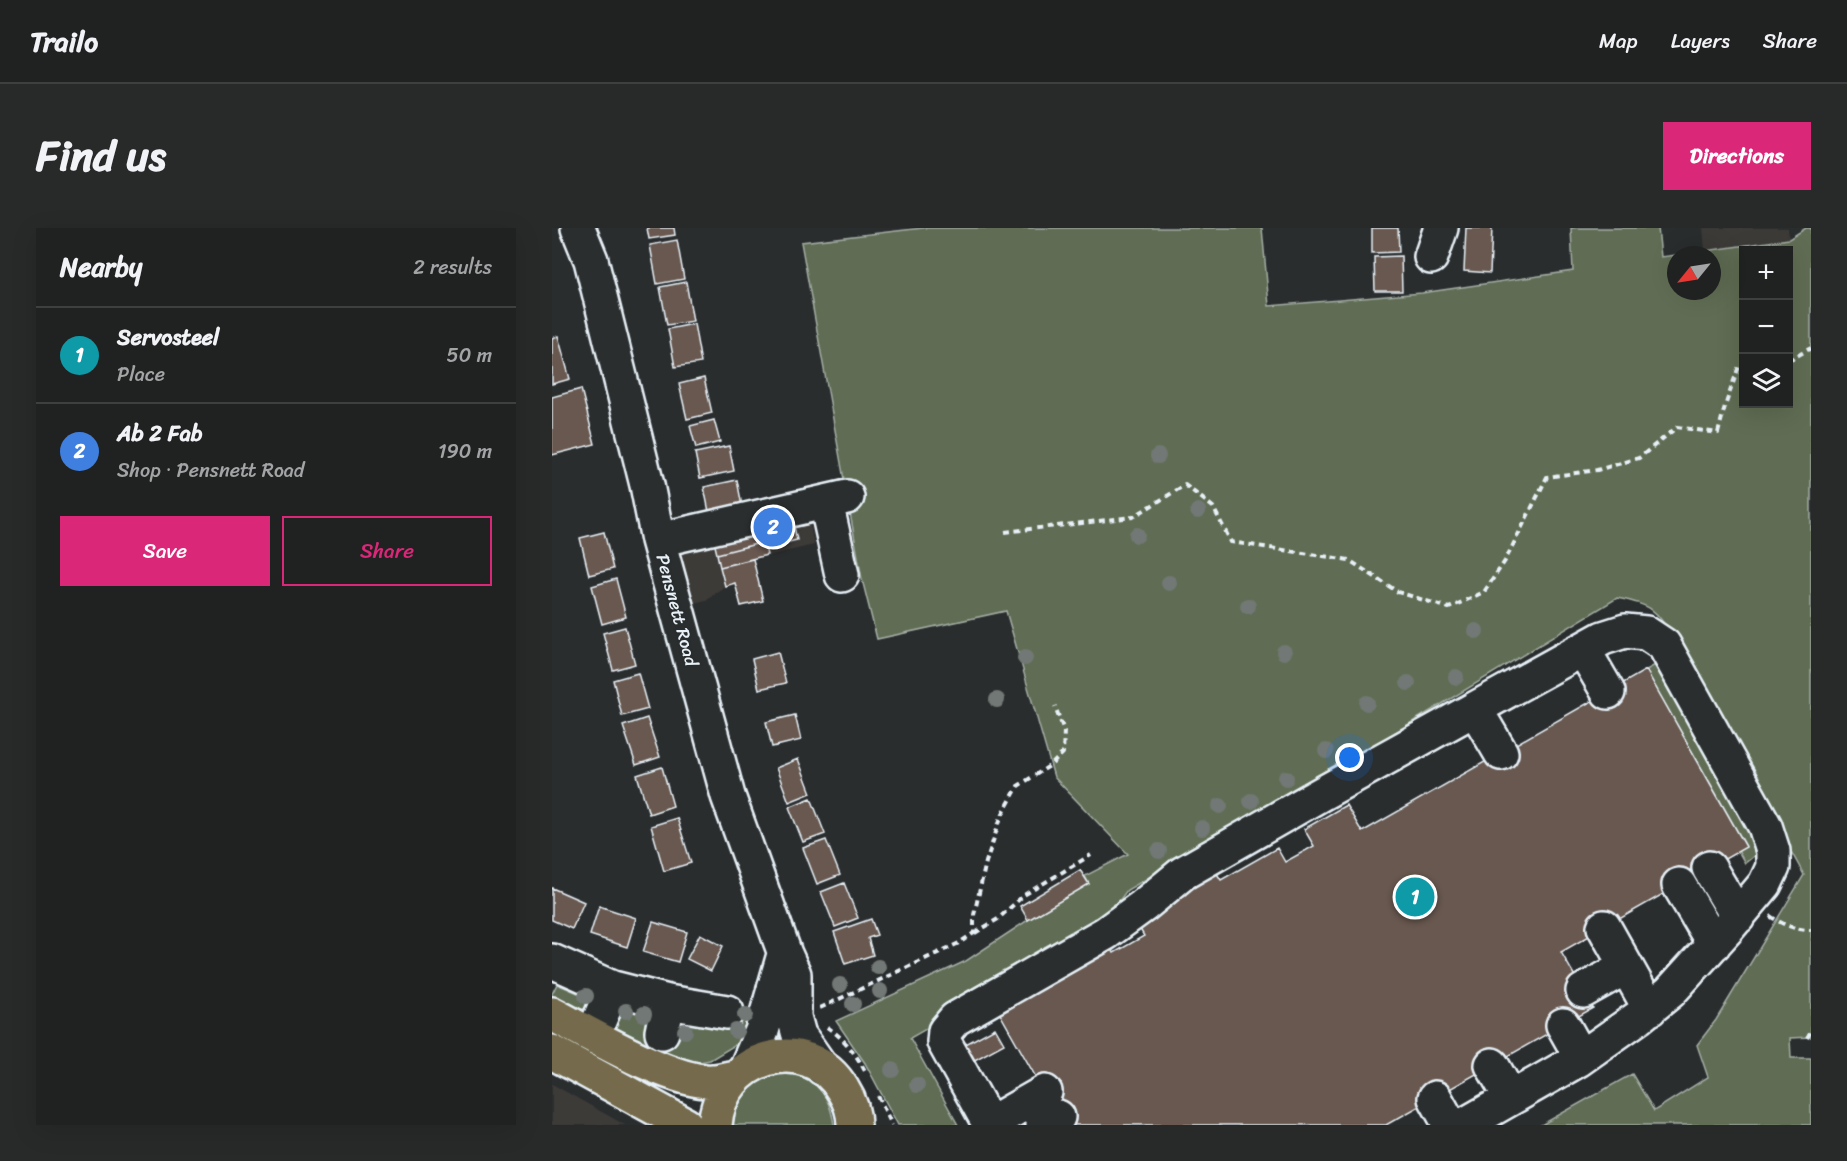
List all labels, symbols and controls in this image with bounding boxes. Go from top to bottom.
text: Trailo [30,17,98,66]
text: Map [1599,22,1638,60]
text: Layers [1671,22,1730,60]
text: Share [1763,22,1817,60]
text: Find us [36,119,166,193]
button: Directions [1663,122,1811,190]
text: Nearby [60,244,142,290]
north arrow [1667,246,1721,300]
map controls [1739,246,1793,408]
button: + [1739,246,1793,300]
text: 2 results [413,250,492,285]
button: − [1739,300,1793,354]
text: Servosteel [117,318,219,357]
text: 1 [75,338,84,373]
text: 50 m [447,338,492,373]
button: layers [1739,354,1793,408]
text: Place [117,357,165,392]
text: Ab 2 Fab [117,414,202,453]
text: 2 [74,434,85,469]
text: 190 m [438,434,492,469]
text: Shop · Pensnett Road [117,453,304,488]
pin: 2 [754,504,792,550]
button: Save [60,516,270,586]
button: Share [282,516,492,586]
street label: Pensnett Road [647,550,708,671]
your location [1335,743,1364,772]
pin: 1 [1396,874,1434,920]

